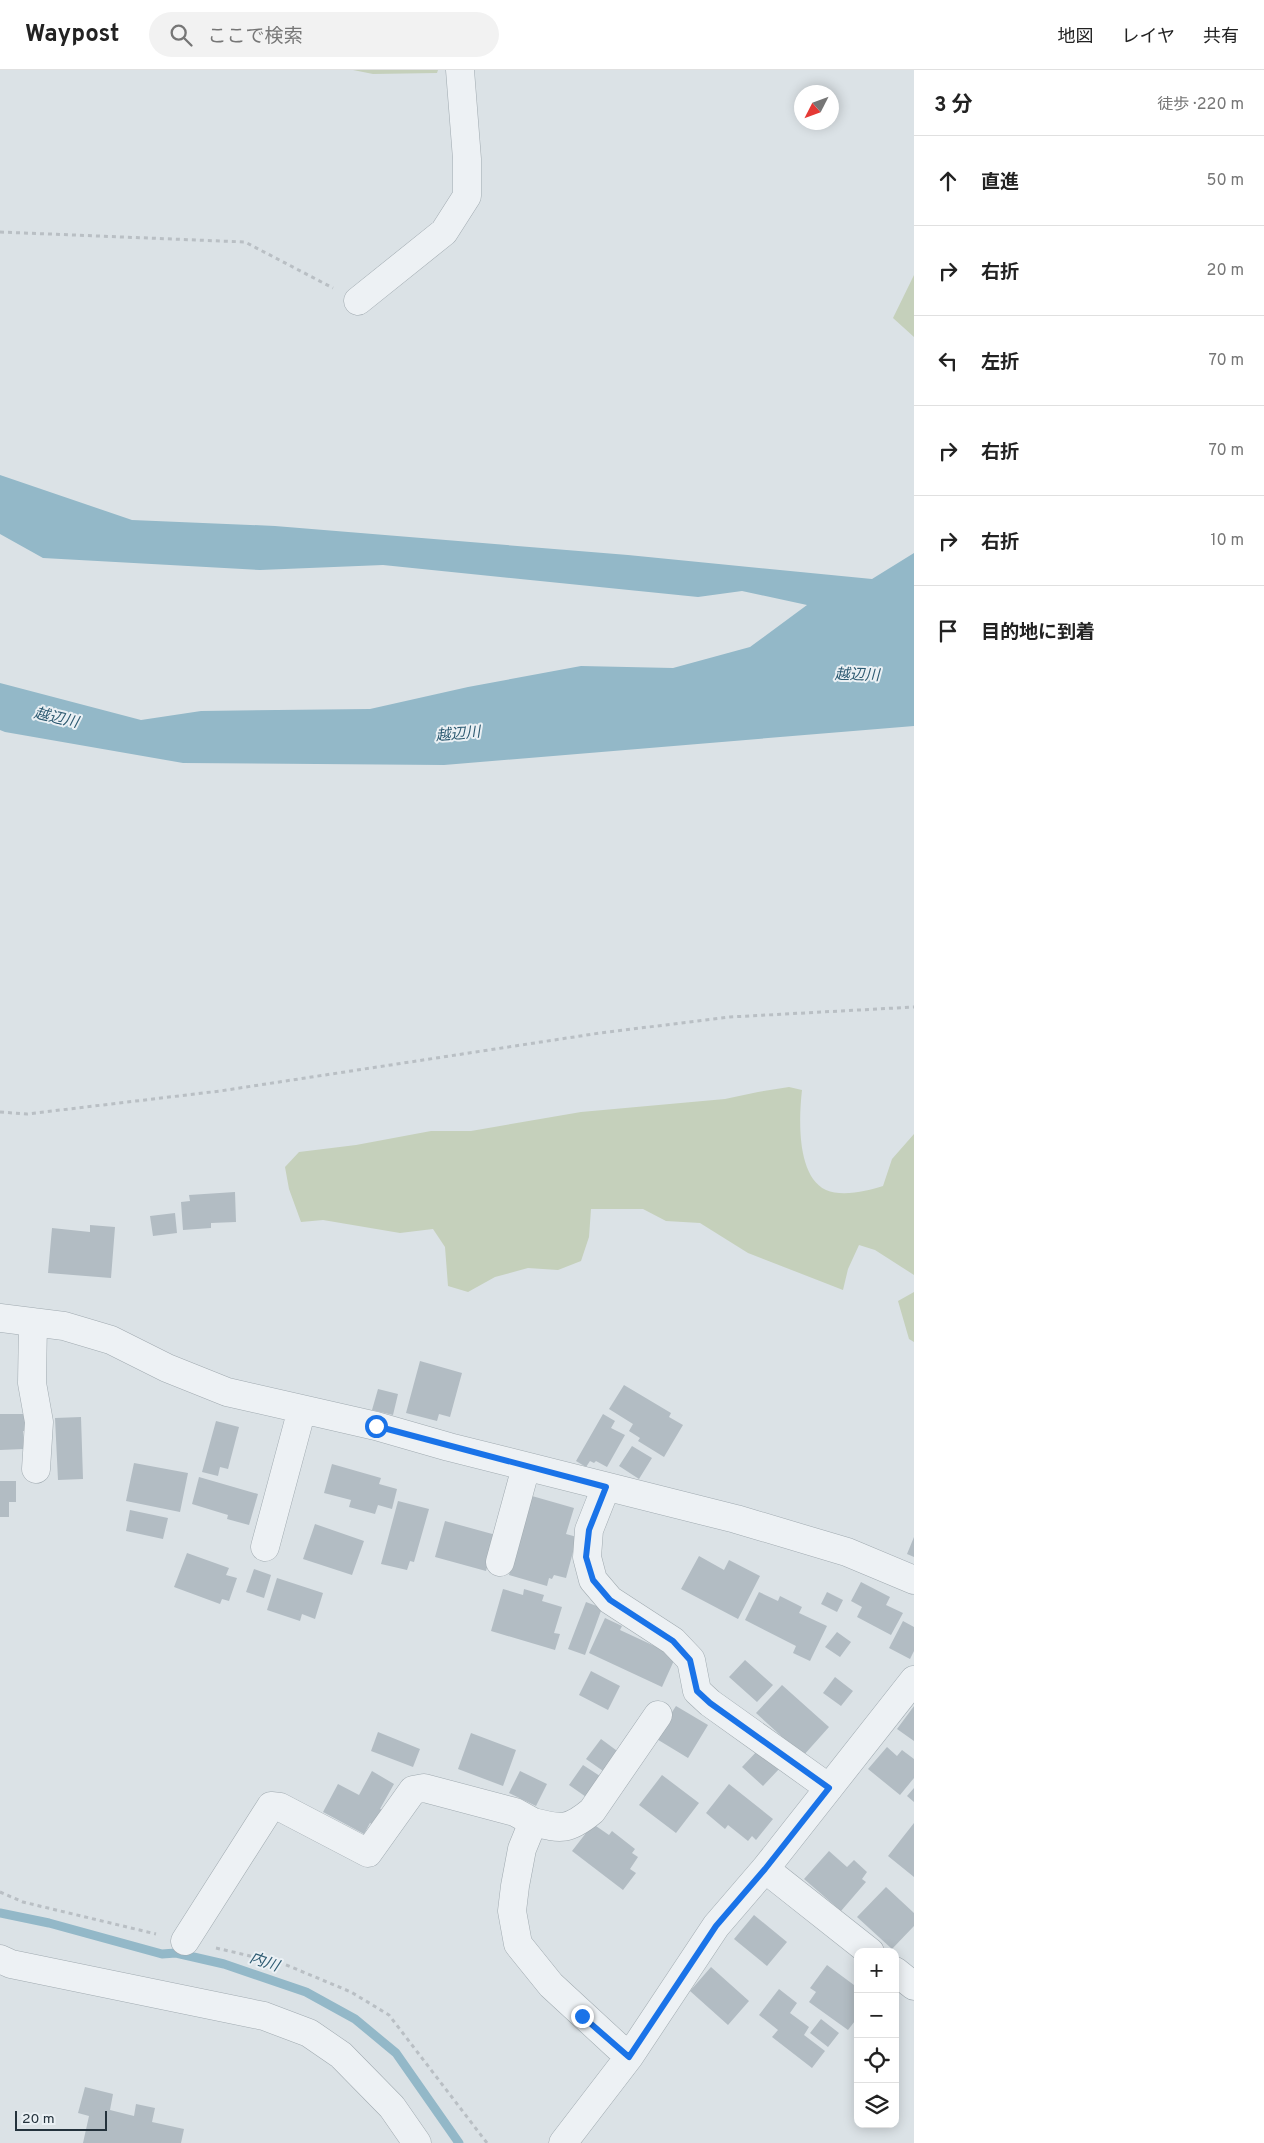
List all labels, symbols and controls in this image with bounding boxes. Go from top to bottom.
search box [149,12,499,57]
text: Waypost [25,20,119,50]
icon: search [167,21,195,49]
text: ここで検索 [207,25,303,49]
text: 地図 [1058,26,1094,49]
text: レイヤ [1122,26,1175,49]
text: 共有 [1203,26,1239,49]
north arrow [794,85,839,130]
text: 3 分 [934,92,973,119]
text: 徒歩 · 220 m [1157,95,1244,115]
icon: ahead [934,167,962,195]
text: 直進 [981,171,1019,195]
text: 50 m [1207,171,1244,191]
icon: right [934,257,962,285]
text: 右折 [981,261,1019,285]
text: 20 m [1207,261,1244,281]
icon: left [934,347,962,375]
text: 左折 [981,351,1019,375]
text: 70 m [1209,351,1244,371]
icon: right [934,437,962,465]
text: 右折 [981,441,1019,465]
text: 70 m [1209,441,1244,461]
icon: right [934,527,962,555]
text: 右折 [981,531,1019,555]
text: 10 m [1210,531,1244,551]
icon: arrive [934,617,962,645]
text: 目的地に到着 [981,621,1095,645]
water label: 越辺川 [834,666,882,686]
water label: 越辺川 [32,705,82,734]
water label: 越辺川 [435,723,483,746]
route start [365,1415,388,1438]
map controls [854,1948,899,2128]
button: + [854,1948,899,1993]
water label: 内川 [247,1949,283,1978]
button: − [854,1993,899,2038]
route end [571,2005,594,2028]
button: locate [854,2038,899,2083]
button: layers [854,2083,899,2128]
scale bar [15,2108,108,2131]
text: 20 m [22,2111,55,2128]

